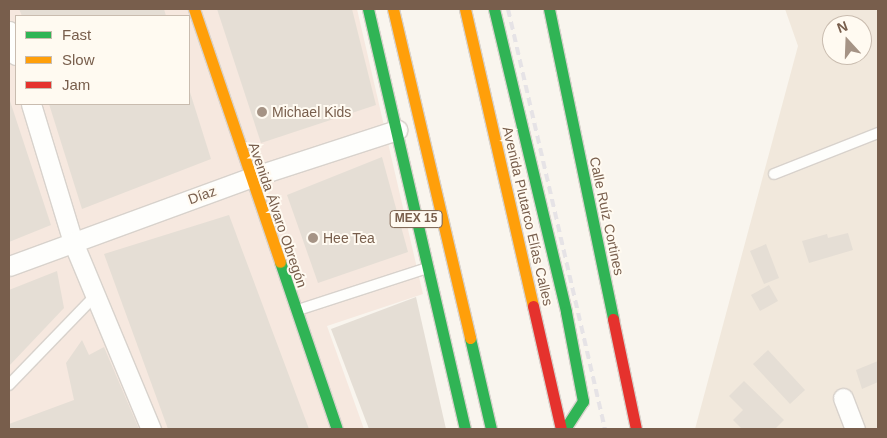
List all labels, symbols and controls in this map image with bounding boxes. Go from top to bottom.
legend [15,15,190,105]
north arrow [822,15,872,65]
text: N [835,18,850,36]
text: Fast [62,26,91,43]
text: Slow [62,51,95,68]
text: Jam [62,76,90,93]
place label: Michael Kids [272,104,351,120]
marker: Michael Kids [256,106,268,118]
street label: Avenida Plutarco Elías Calles [499,125,557,307]
street label: Avenida Álvaro Obregón [245,140,311,290]
street label: Calle Ruíz Cortines [586,155,628,277]
street label: Díaz [186,182,218,208]
road number: MEX 15 [388,210,444,228]
place label: Hee Tea [323,230,375,246]
marker: Hee Tea [307,232,319,244]

